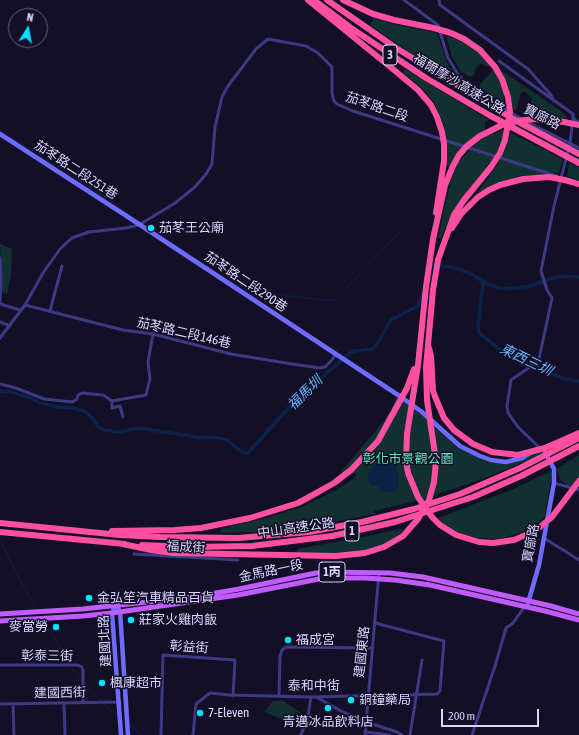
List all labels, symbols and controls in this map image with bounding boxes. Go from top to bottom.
north arrow [8,8,48,48]
text: N [26,11,34,24]
road number: 3 [383,45,397,65]
street label: 福爾摩沙高速公路 [410,51,508,117]
street label: 茄苳路二段 [344,89,410,125]
street label: 寶廍路 [521,101,563,133]
street label: 茄苳路二段251巷 [31,137,121,203]
place label: 茄苳王公廟 [159,220,224,236]
marker: 茄苳王公廟 [146,223,156,233]
street label: 茄苳路二段290巷 [202,249,290,315]
street label: 茄苳路二段146巷 [135,315,233,351]
water label: 東西三圳 [497,340,555,380]
water label: 福馬圳 [284,372,326,414]
park label: 彰化市景觀公園 [363,451,453,467]
street label: 中山高速公路 [256,515,336,541]
road number: 1 [345,521,359,541]
street label: 寶廍路 [520,522,542,564]
street label: 福成街 [166,538,206,556]
street label: 金馬路一段 [238,557,304,585]
road number: 1丙 [319,562,345,582]
place label: 金弘笙汽車精品百貨 [97,590,214,606]
marker: 金弘笙汽車精品百貨 [84,593,94,603]
place label: 莊家火雞肉飯 [139,612,217,628]
street label: 建國北路 [96,615,114,667]
marker: 莊家火雞肉飯 [126,615,136,625]
place label: 麥當勞 [9,619,48,635]
marker: 麥當勞 [51,622,61,632]
street label: 建國東路 [352,625,372,679]
place label: 福成宮 [296,632,335,648]
marker: 福成宮 [283,635,293,645]
street label: 彰益街 [169,638,209,656]
street label: 彰泰三街 [21,648,73,664]
place label: 楓康超市 [110,675,162,691]
marker: 楓康超市 [97,678,107,688]
street label: 泰和中街 [288,678,340,694]
street label: 建國西街 [34,685,86,701]
place label: 銅鐘藥局 [359,692,411,708]
marker: 銅鐘藥局 [346,695,356,705]
scale bar [443,701,541,727]
marker: 青邁冰品飲料店 [323,703,333,713]
place label: 7-Eleven [208,705,249,721]
marker: 7-Eleven [195,708,205,718]
text: 200 m [448,709,475,723]
place label: 青邁冰品飲料店 [283,714,373,730]

